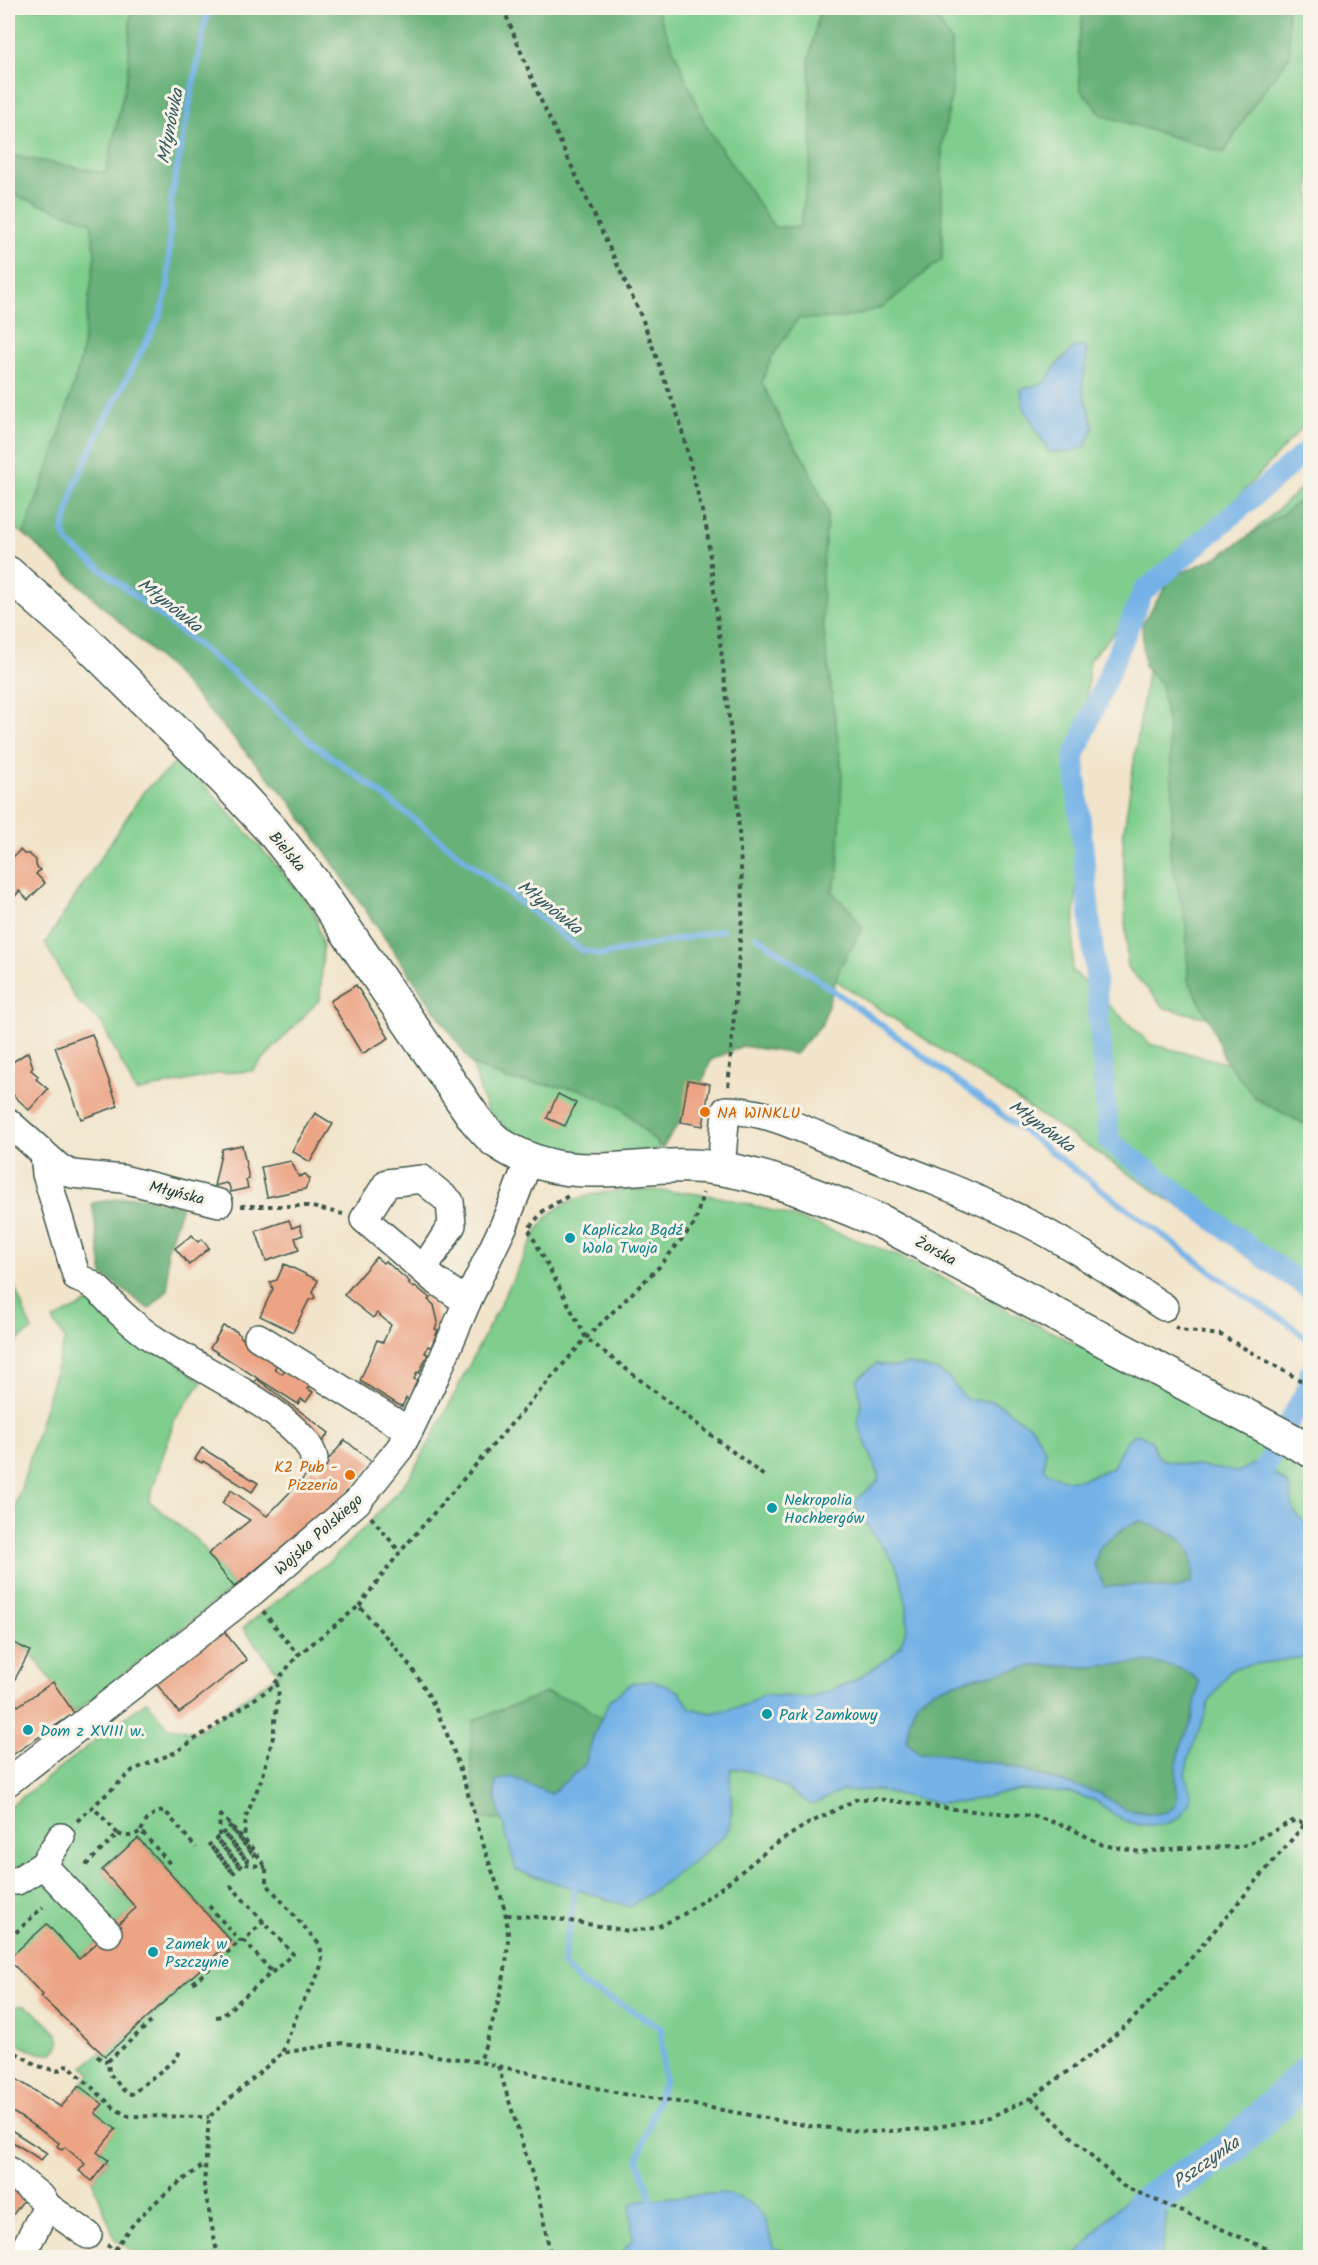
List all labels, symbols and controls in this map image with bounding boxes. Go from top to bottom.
water label: Młynówka [150,85,193,166]
water label: Młynówka [130,571,209,642]
street label: Bielska [262,826,312,878]
water label: Młynówka [510,873,589,944]
water label: Młynówka [1002,1093,1082,1162]
place label: NA WINKLU [717,1101,800,1126]
marker: NA WINKLU [698,1105,712,1119]
street label: Młyńska [146,1175,207,1212]
place label: Kapliczka Bądź Wola Twoja [582,1218,684,1261]
street label: Żorska [910,1230,961,1273]
marker: Kapliczka Bądź Wola Twoja [563,1231,577,1245]
place label: K2 Pub - Pizzeria [274,1455,338,1498]
marker: K2 Pub - Pizzeria [343,1468,357,1482]
street label: Wojska Polskiego [269,1488,369,1582]
place label: Nekropolia Hochbergów [784,1488,864,1531]
marker: Nekropolia Hochbergów [765,1501,779,1515]
place label: Park Zamkowy [779,1703,878,1728]
marker: Park Zamkowy [760,1707,774,1721]
place label: Dom z XVIII w. [40,1719,145,1744]
marker: Dom z XVIII w. [21,1723,35,1737]
place label: Zamek w Pszczynie [165,1932,229,1975]
marker: Zamek w Pszczynie [146,1945,160,1959]
water label: Pszczynka [1167,2129,1248,2197]

